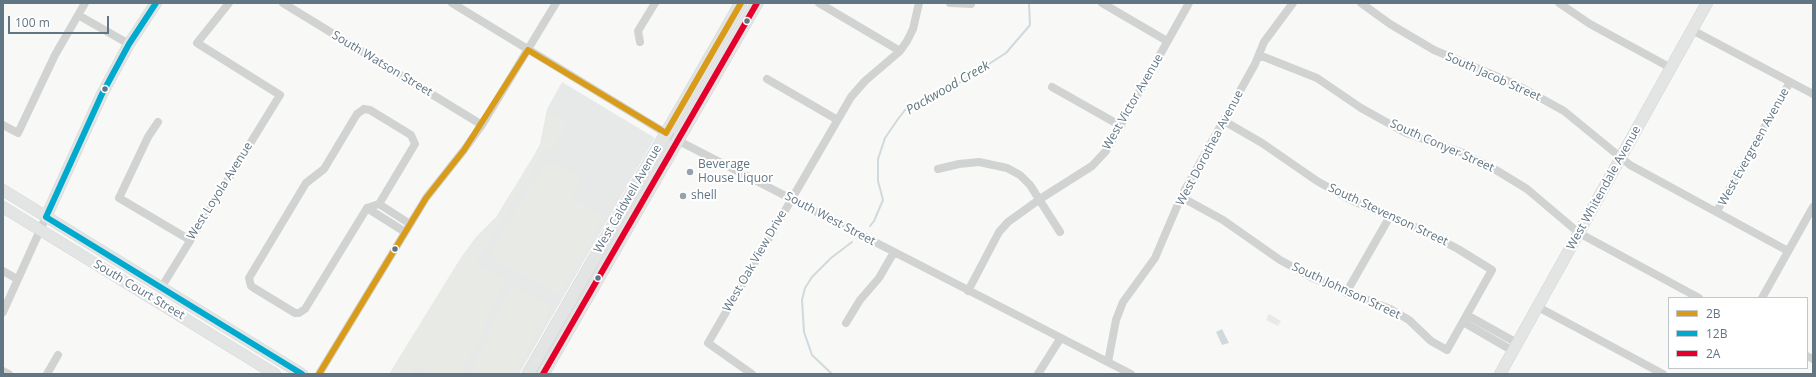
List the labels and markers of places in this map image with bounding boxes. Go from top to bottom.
unlabelled marker [742,16,752,26]
unlabelled marker [100,84,110,94]
place label: Beverage House Liquor [698,158,773,186]
marker: Beverage House Liquor [685,167,695,177]
place label: shell [691,189,717,203]
marker: shell [678,191,688,201]
unlabelled marker [390,244,400,254]
unlabelled marker [593,273,603,283]

